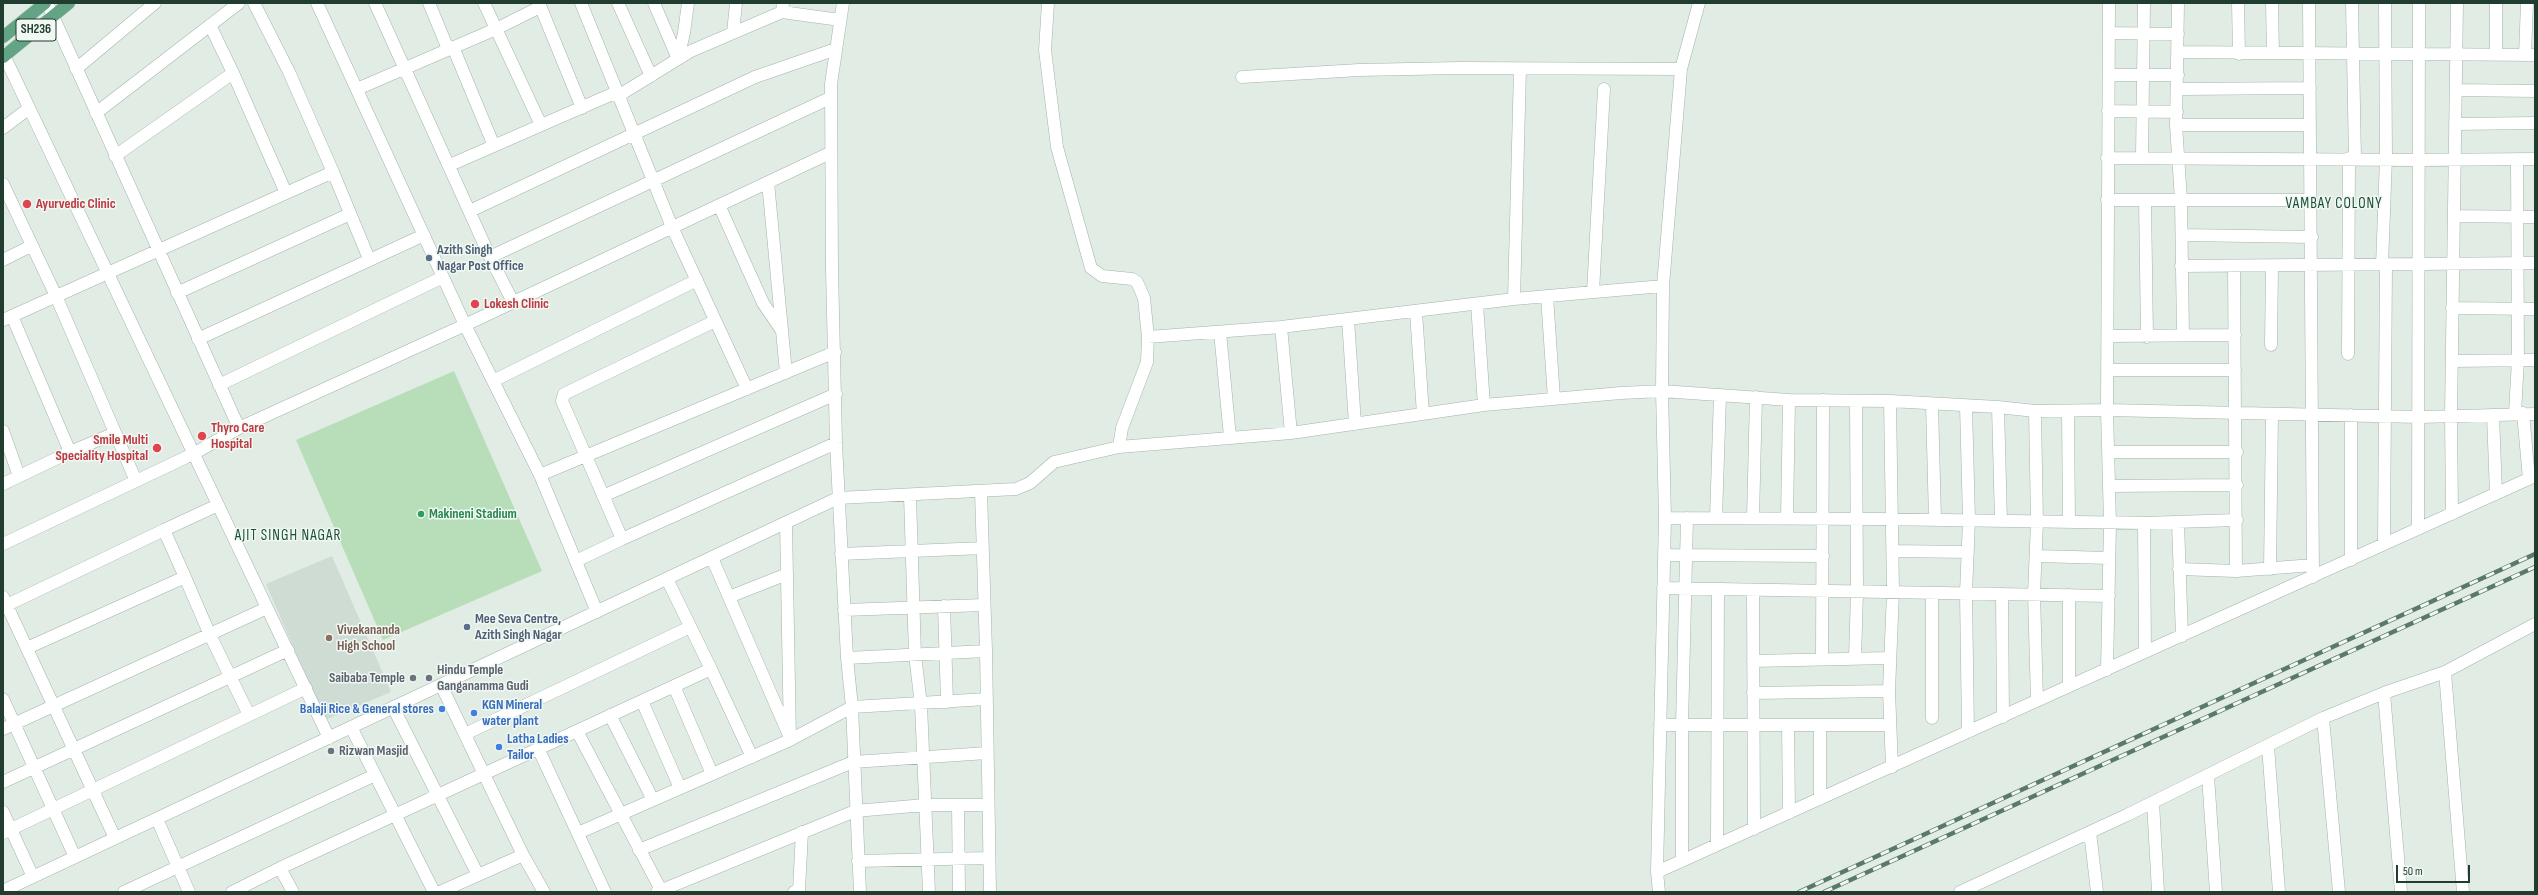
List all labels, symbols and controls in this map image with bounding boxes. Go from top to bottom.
road number: SH236 [16,19,56,41]
district label: VAMBAY COLONY [2286,195,2382,213]
place label: Ayurvedic Clinic [36,196,116,212]
marker: Ayurvedic Clinic [21,198,33,210]
place label: Azith Singh Nagar Post Office [437,242,524,274]
marker: Azith Singh Nagar Post Office [424,253,434,263]
place label: Lokesh Clinic [484,296,549,312]
marker: Lokesh Clinic [469,298,481,310]
place label: Thyro Care Hospital [211,420,264,452]
marker: Thyro Care Hospital [196,430,208,442]
place label: Smile Multi Speciality Hospital [55,432,148,464]
marker: Smile Multi Speciality Hospital [151,442,163,454]
place label: Makineni Stadium [429,506,517,522]
marker: Makineni Stadium [416,509,426,519]
district label: AJIT SINGH NAGAR [235,527,341,545]
place label: Mee Seva Centre, Azith Singh Nagar [475,611,562,644]
place label: Vivekananda High School [337,622,400,654]
marker: Mee Seva Centre, Azith Singh Nagar [462,622,472,632]
marker: Vivekananda High School [324,633,334,643]
place label: Hindu Temple Ganganamma Gudi [437,662,529,694]
place label: Saibaba Temple [329,670,405,686]
marker: Saibaba Temple [408,673,418,683]
marker: Hindu Temple Ganganamma Gudi [424,673,434,683]
place label: KGN Mineral water plant [482,697,542,730]
place label: Balaji Rice & General stores [300,701,434,717]
marker: Balaji Rice & General stores [437,704,447,714]
marker: KGN Mineral water plant [469,708,479,718]
place label: Latha Ladies Tailor [507,731,569,764]
marker: Latha Ladies Tailor [494,742,504,752]
place label: Rizwan Masjid [339,743,408,759]
marker: Rizwan Masjid [326,746,336,756]
scale bar [2398,857,2472,883]
text: 50 m [2403,864,2423,879]

